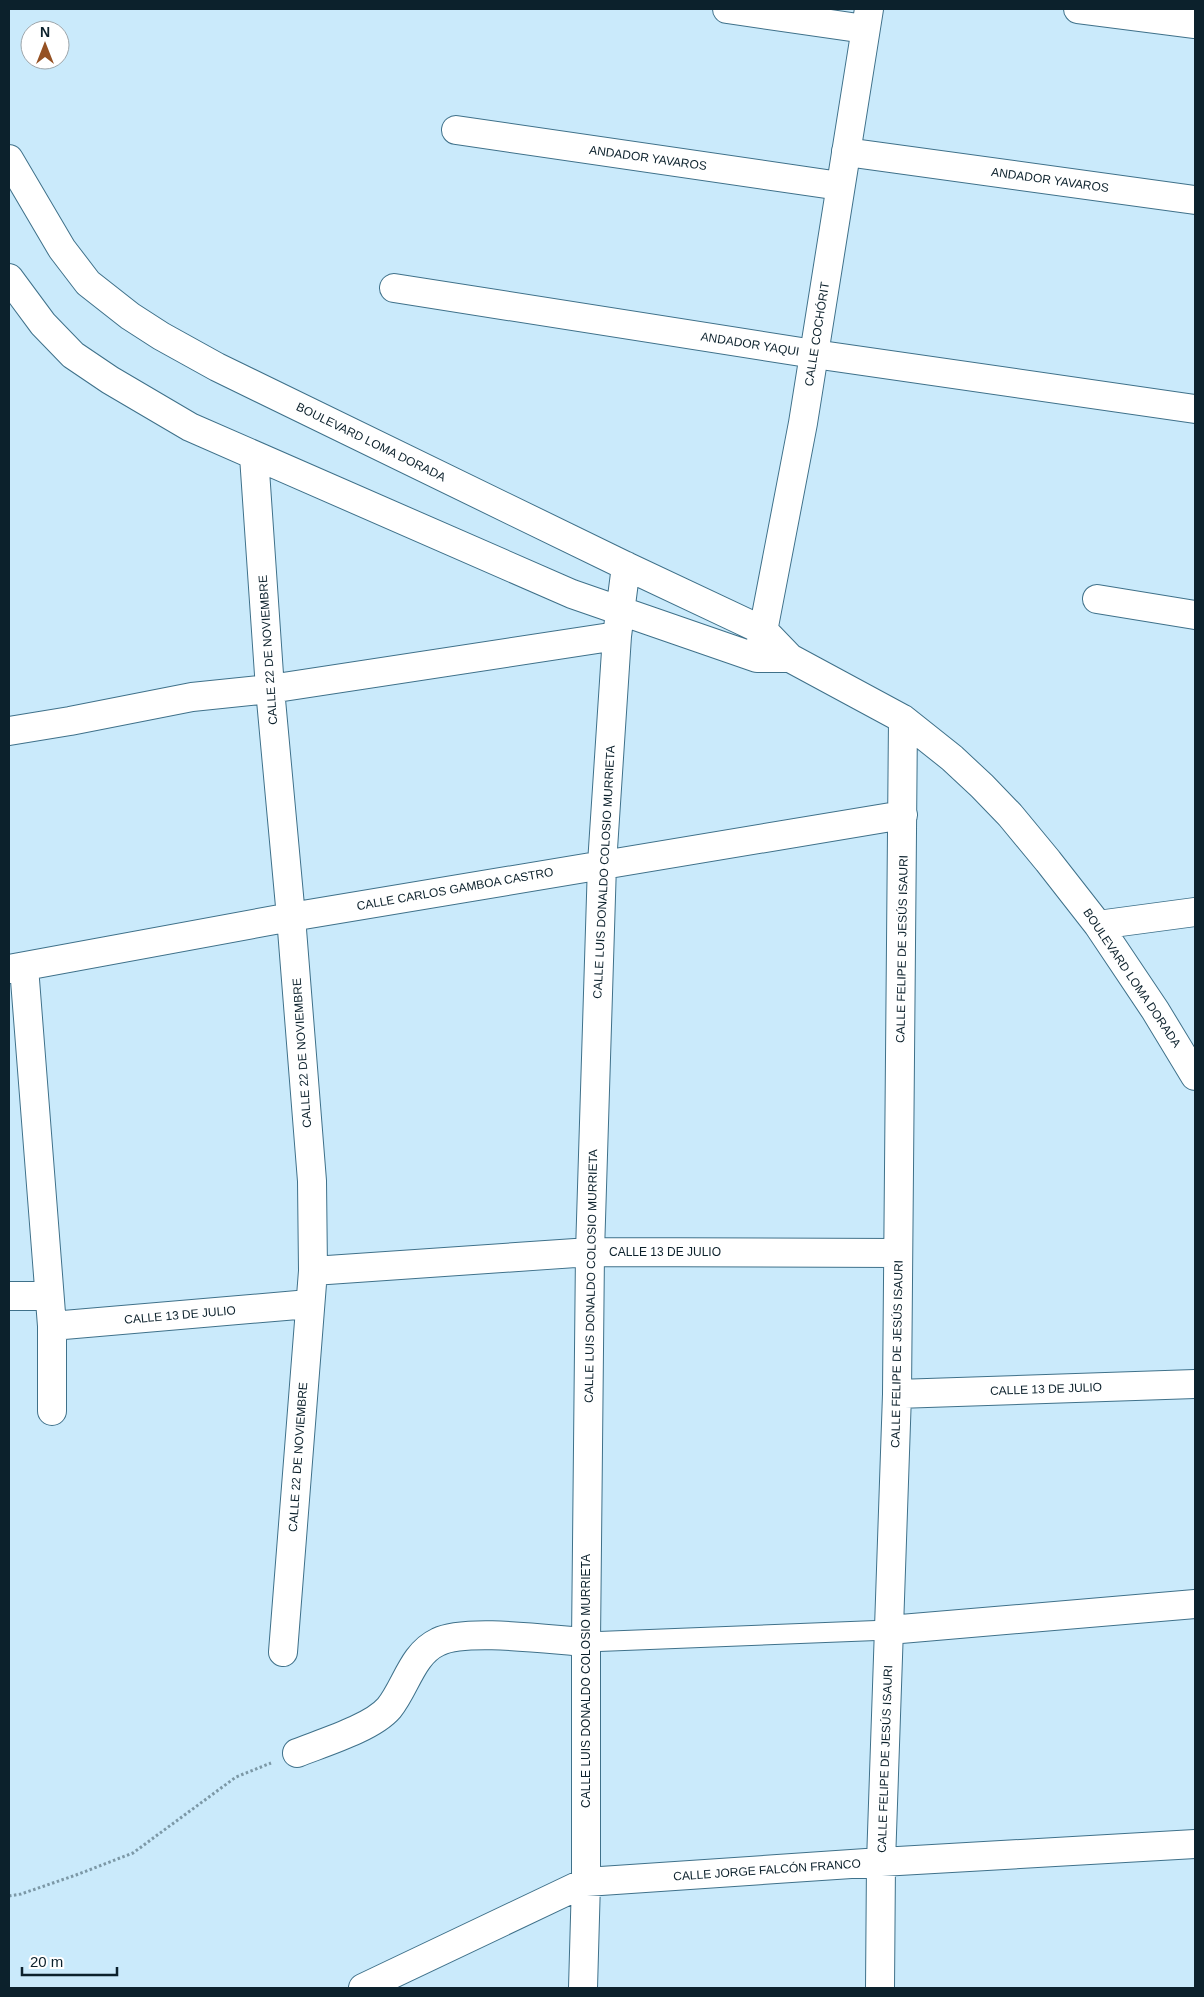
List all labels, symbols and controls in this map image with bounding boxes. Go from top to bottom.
north arrow [20,20,70,70]
text: N [40,24,50,40]
street label: ANDADOR YAVAROS [588,143,708,173]
street label: ANDADOR YAVAROS [990,165,1110,195]
street label: CALLE COCHÓRIT [801,280,832,387]
street label: ANDADOR YAQUI [700,329,800,359]
street label: BOULEVARD LOMA DORADA [294,400,448,484]
street label: CALLE 22 DE NOVIEMBRE [256,575,280,725]
street label: CALLE LUIS DONALDO COLOSIO MURRIETA [590,745,618,999]
street label: CALLE FELIPE DE JESÚS ISAURI [892,855,911,1043]
street label: CALLE CARLOS GAMBOA CASTRO [356,865,554,913]
street label: BOULEVARD LOMA DORADA [1080,906,1184,1050]
street label: CALLE 22 DE NOVIEMBRE [290,978,314,1128]
street label: CALLE LUIS DONALDO COLOSIO MURRIETA [582,1149,600,1403]
street label: CALLE 13 DE JULIO [609,1245,721,1259]
street label: CALLE FELIPE DE JESÚS ISAURI [887,1260,906,1448]
street label: CALLE 13 DE JULIO [124,1303,236,1327]
street label: CALLE 13 DE JULIO [990,1380,1102,1398]
street label: CALLE 22 DE NOVIEMBRE [286,1382,310,1532]
street label: CALLE LUIS DONALDO COLOSIO MURRIETA [579,1554,593,1808]
street label: CALLE FELIPE DE JESÚS ISAURI [874,1665,895,1853]
street label: CALLE JORGE FALCÓN FRANCO [673,1855,861,1884]
scale bar [22,1944,118,1976]
text: 20 m [30,1953,63,1970]

